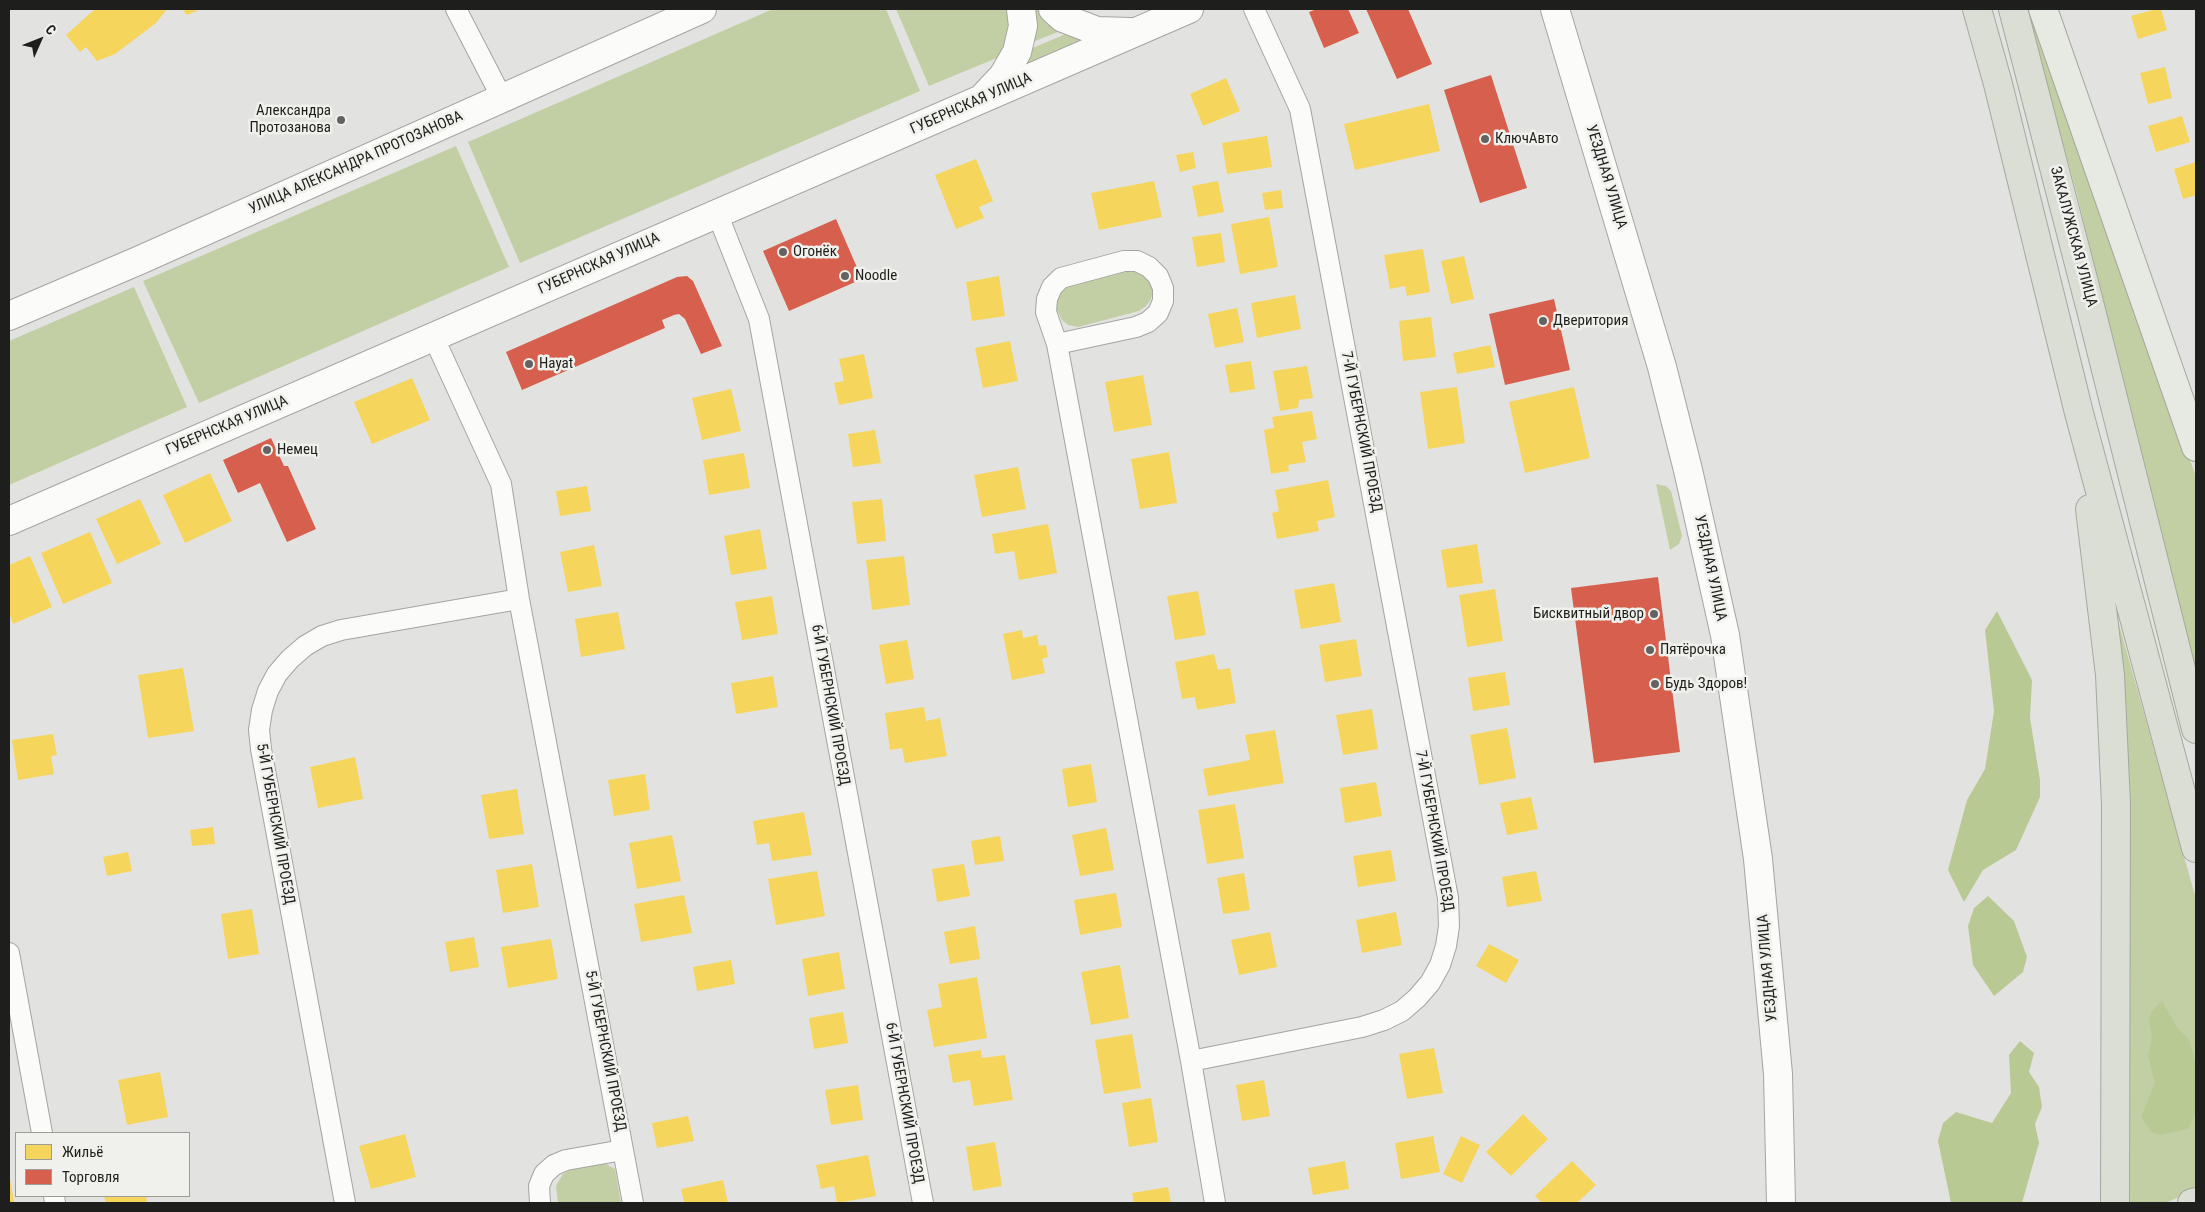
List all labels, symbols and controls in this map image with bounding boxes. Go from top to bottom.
north arrow [15,15,65,65]
text: С [42,21,59,38]
street label: ГУБЕРНСКАЯ УЛИЦА [907,69,1035,139]
place label: Александра Протозанова [250,102,331,137]
street label: УЛИЦА АЛЕКСАНДРА ПРОТОЗАНОВА [246,108,466,218]
marker: Александра Протозанова [335,114,347,126]
street label: УЕЗДНАЯ УЛИЦА [1582,123,1630,231]
place label: КлючАвто [1495,130,1559,148]
marker: КлючАвто [1479,133,1491,145]
street label: ЗАКАЛУЖСКАЯ УЛИЦА [2046,165,2100,309]
street label: ГУБЕРНСКАЯ УЛИЦА [535,229,663,299]
place label: Огонёк [793,243,837,261]
marker: Огонёк [777,246,789,258]
place label: Noodle [855,267,897,285]
marker: Noodle [839,270,851,282]
place label: Дверитория [1553,312,1628,330]
marker: Дверитория [1537,315,1549,327]
street label: 7-Й ГУБЕРНСКИЙ ПРОЕЗД [1337,350,1385,514]
place label: Hayat [539,355,573,373]
marker: Hayat [523,358,535,370]
street label: ГУБЕРНСКАЯ УЛИЦА [163,392,291,460]
place label: Немец [277,441,318,459]
marker: Немец [261,444,273,456]
street label: УЕЗДНАЯ УЛИЦА [1690,513,1730,623]
place label: Бисквитный двор [1533,605,1644,623]
marker: Бисквитный двор [1648,608,1660,620]
street label: 6-Й ГУБЕРНСКИЙ ПРОЕЗД [807,623,853,787]
place label: Пятёрочка [1660,641,1726,659]
marker: Пятёрочка [1644,644,1656,656]
place label: Будь Здоров! [1665,675,1747,693]
marker: Будь Здоров! [1649,678,1661,690]
street label: 5-Й ГУБЕРНСКИЙ ПРОЕЗД [252,742,298,906]
street label: 7-Й ГУБЕРНСКИЙ ПРОЕЗД [1411,749,1457,913]
street label: УЕЗДНАЯ УЛИЦА [1754,913,1782,1023]
street label: 5-Й ГУБЕРНСКИЙ ПРОЕЗД [581,969,629,1133]
street label: 6-Й ГУБЕРНСКИЙ ПРОЕЗД [881,1021,927,1185]
legend [15,1132,190,1197]
text: Жильё [62,1143,103,1161]
text: Торговля [62,1168,119,1186]

